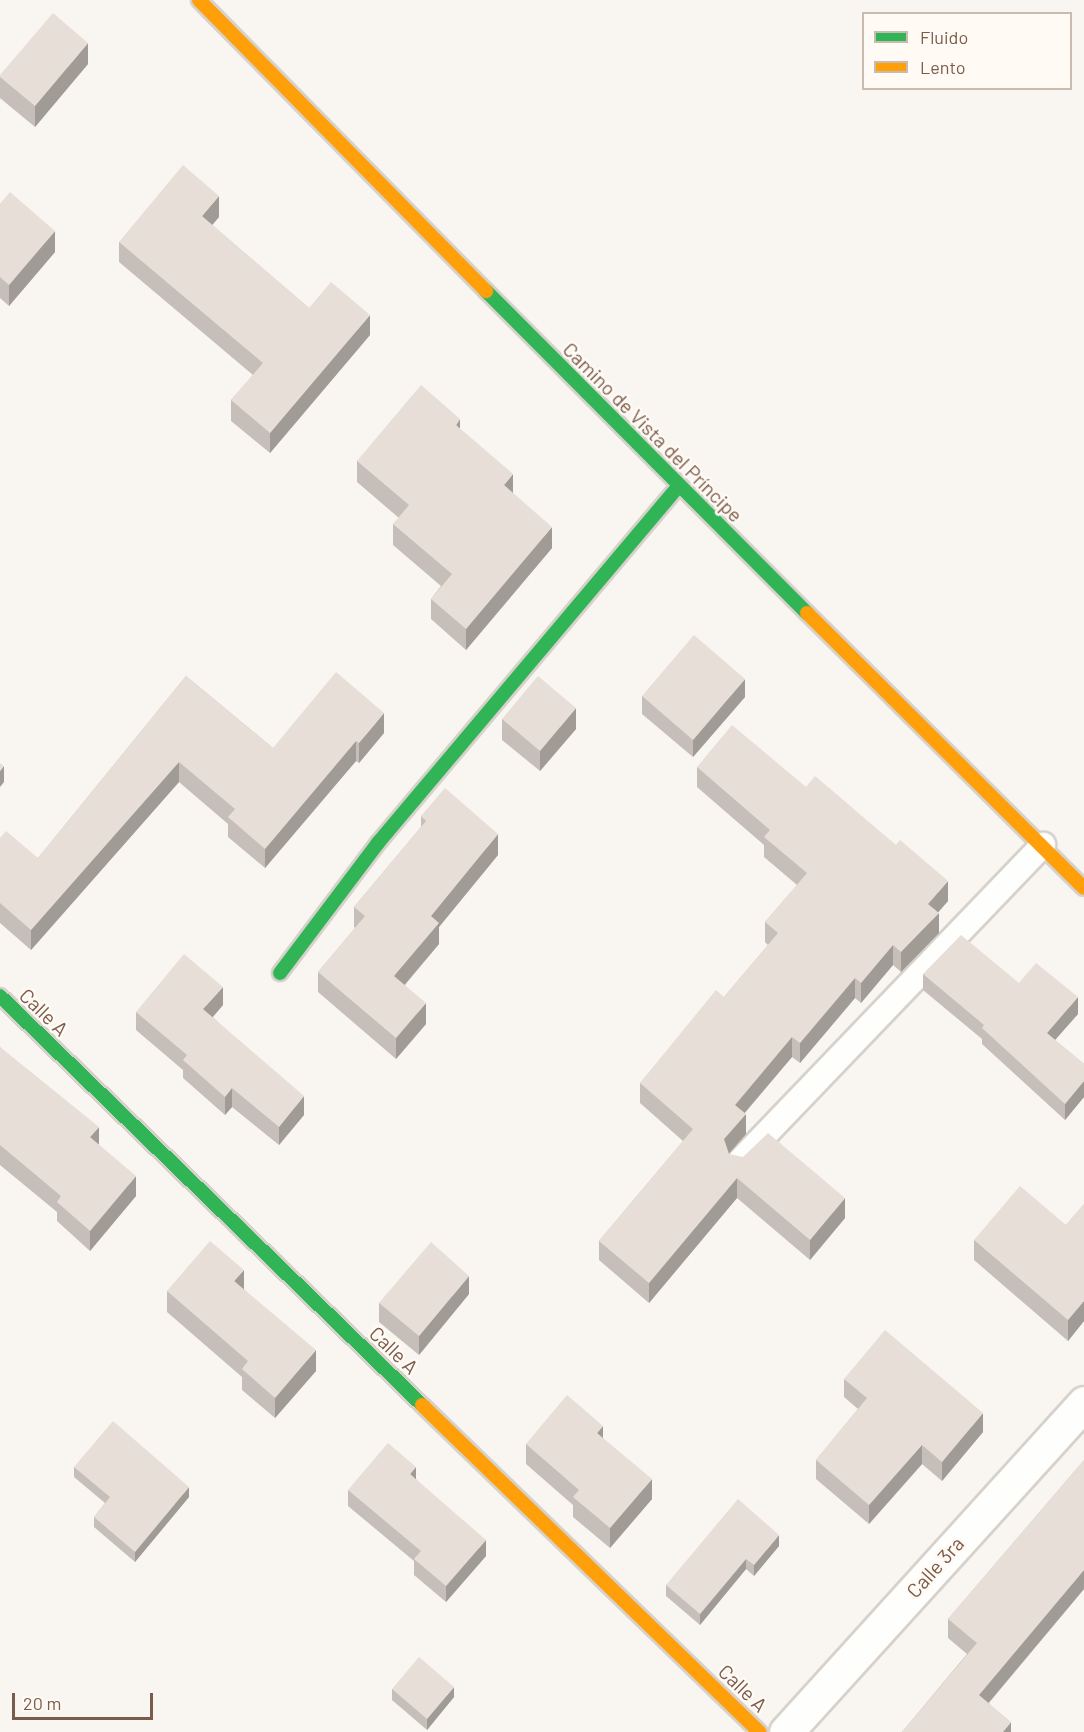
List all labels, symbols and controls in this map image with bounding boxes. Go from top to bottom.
legend [862,12,1072,90]
text: Fluido [920,26,968,48]
text: Lento [920,56,966,78]
street label: Camino de Vista del Príncipe [558,337,748,527]
street label: Calle A [15,983,73,1041]
street label: Calle A [365,1321,423,1379]
street label: Calle 3ra [901,1532,969,1602]
street label: Calle A [714,1659,772,1717]
scale bar [15,1681,156,1719]
text: 20 m [23,1692,61,1714]

